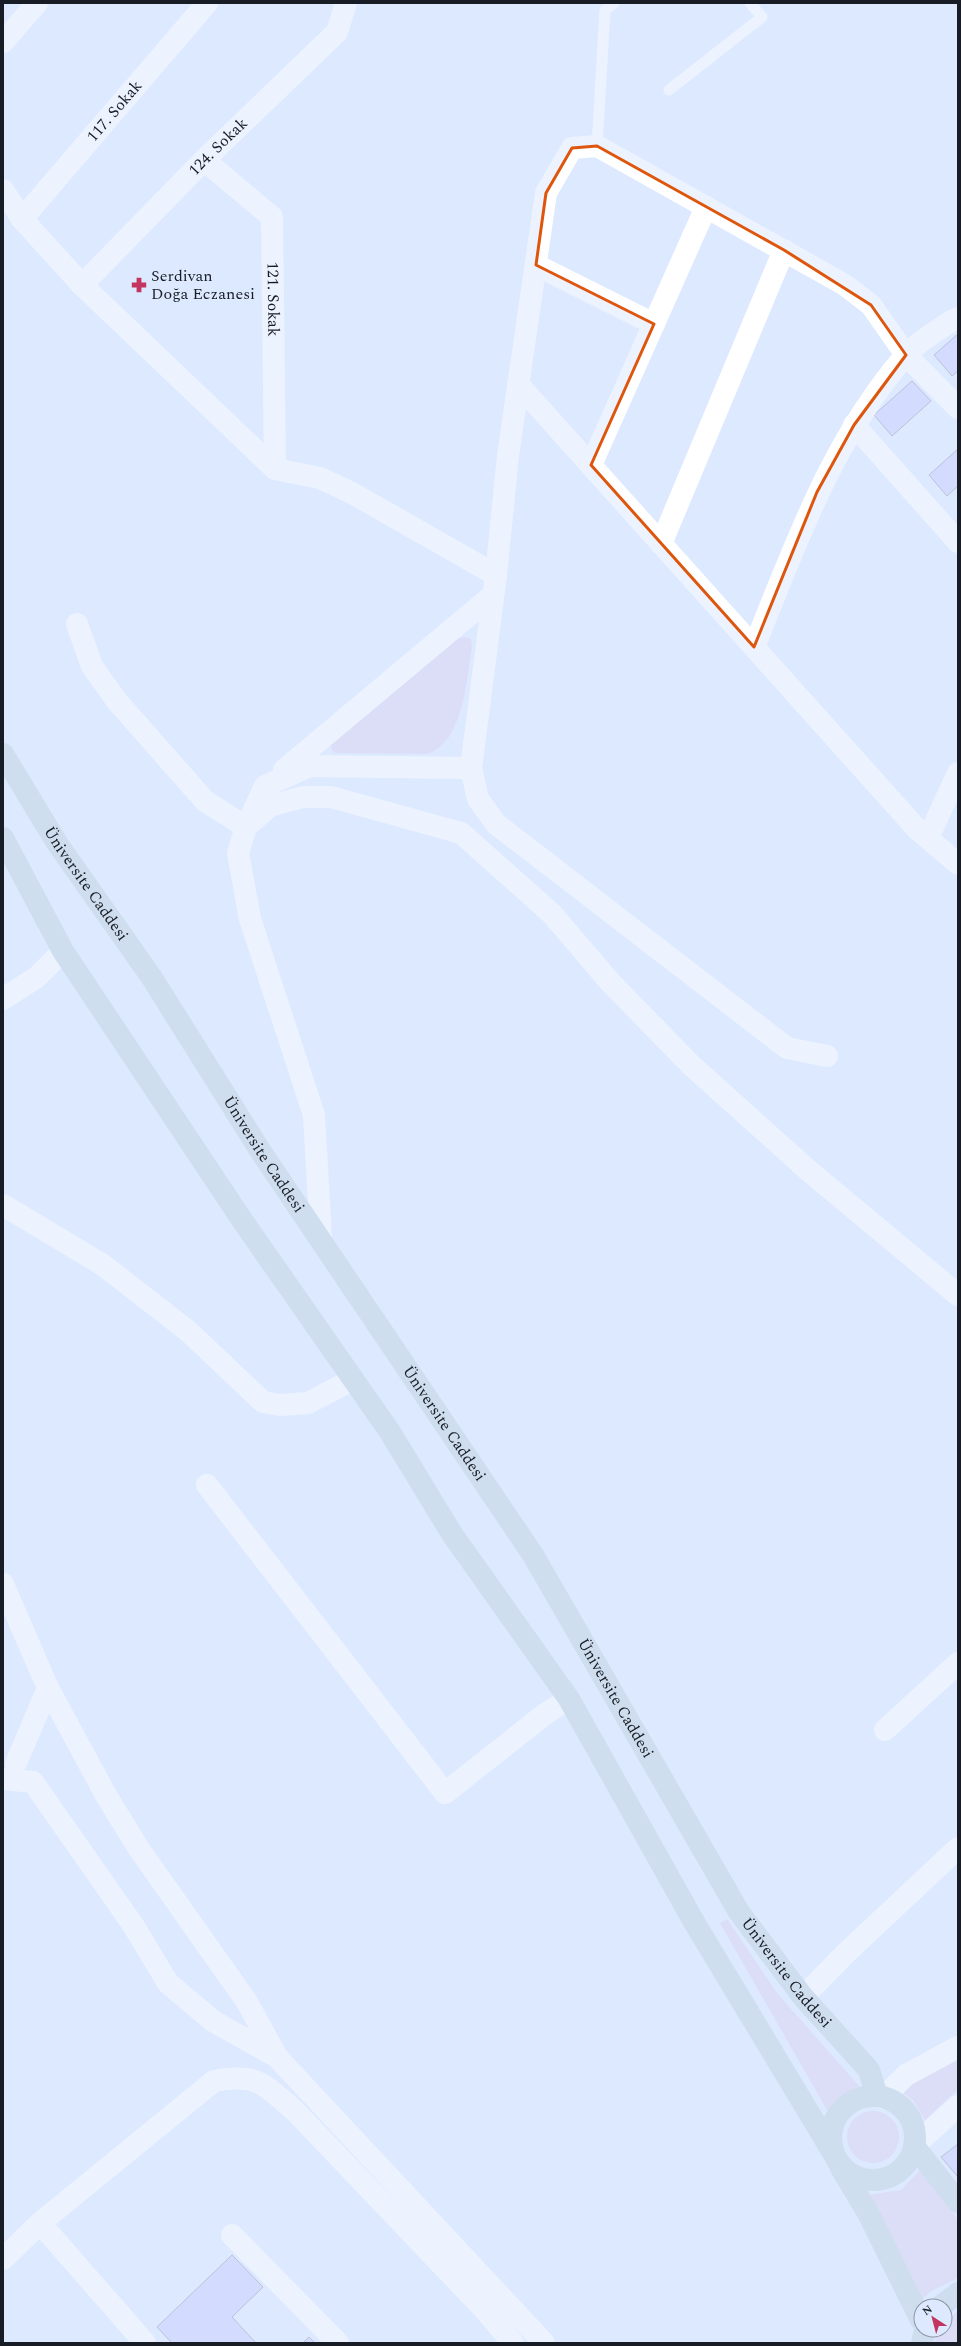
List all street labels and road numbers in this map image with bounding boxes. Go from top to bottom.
street label: 117. Sokak [81,75,148,147]
street label: 124. Sokak [183,112,253,181]
street label: 121. Sokak [261,262,285,337]
street label: Üniversite Caddesi [38,822,134,946]
street label: Üniversite Caddesi [217,1091,311,1218]
street label: Üniversite Caddesi [396,1361,492,1486]
street label: Üniversite Caddesi [571,1634,660,1763]
street label: Üniversite Caddesi [735,1912,838,2033]

